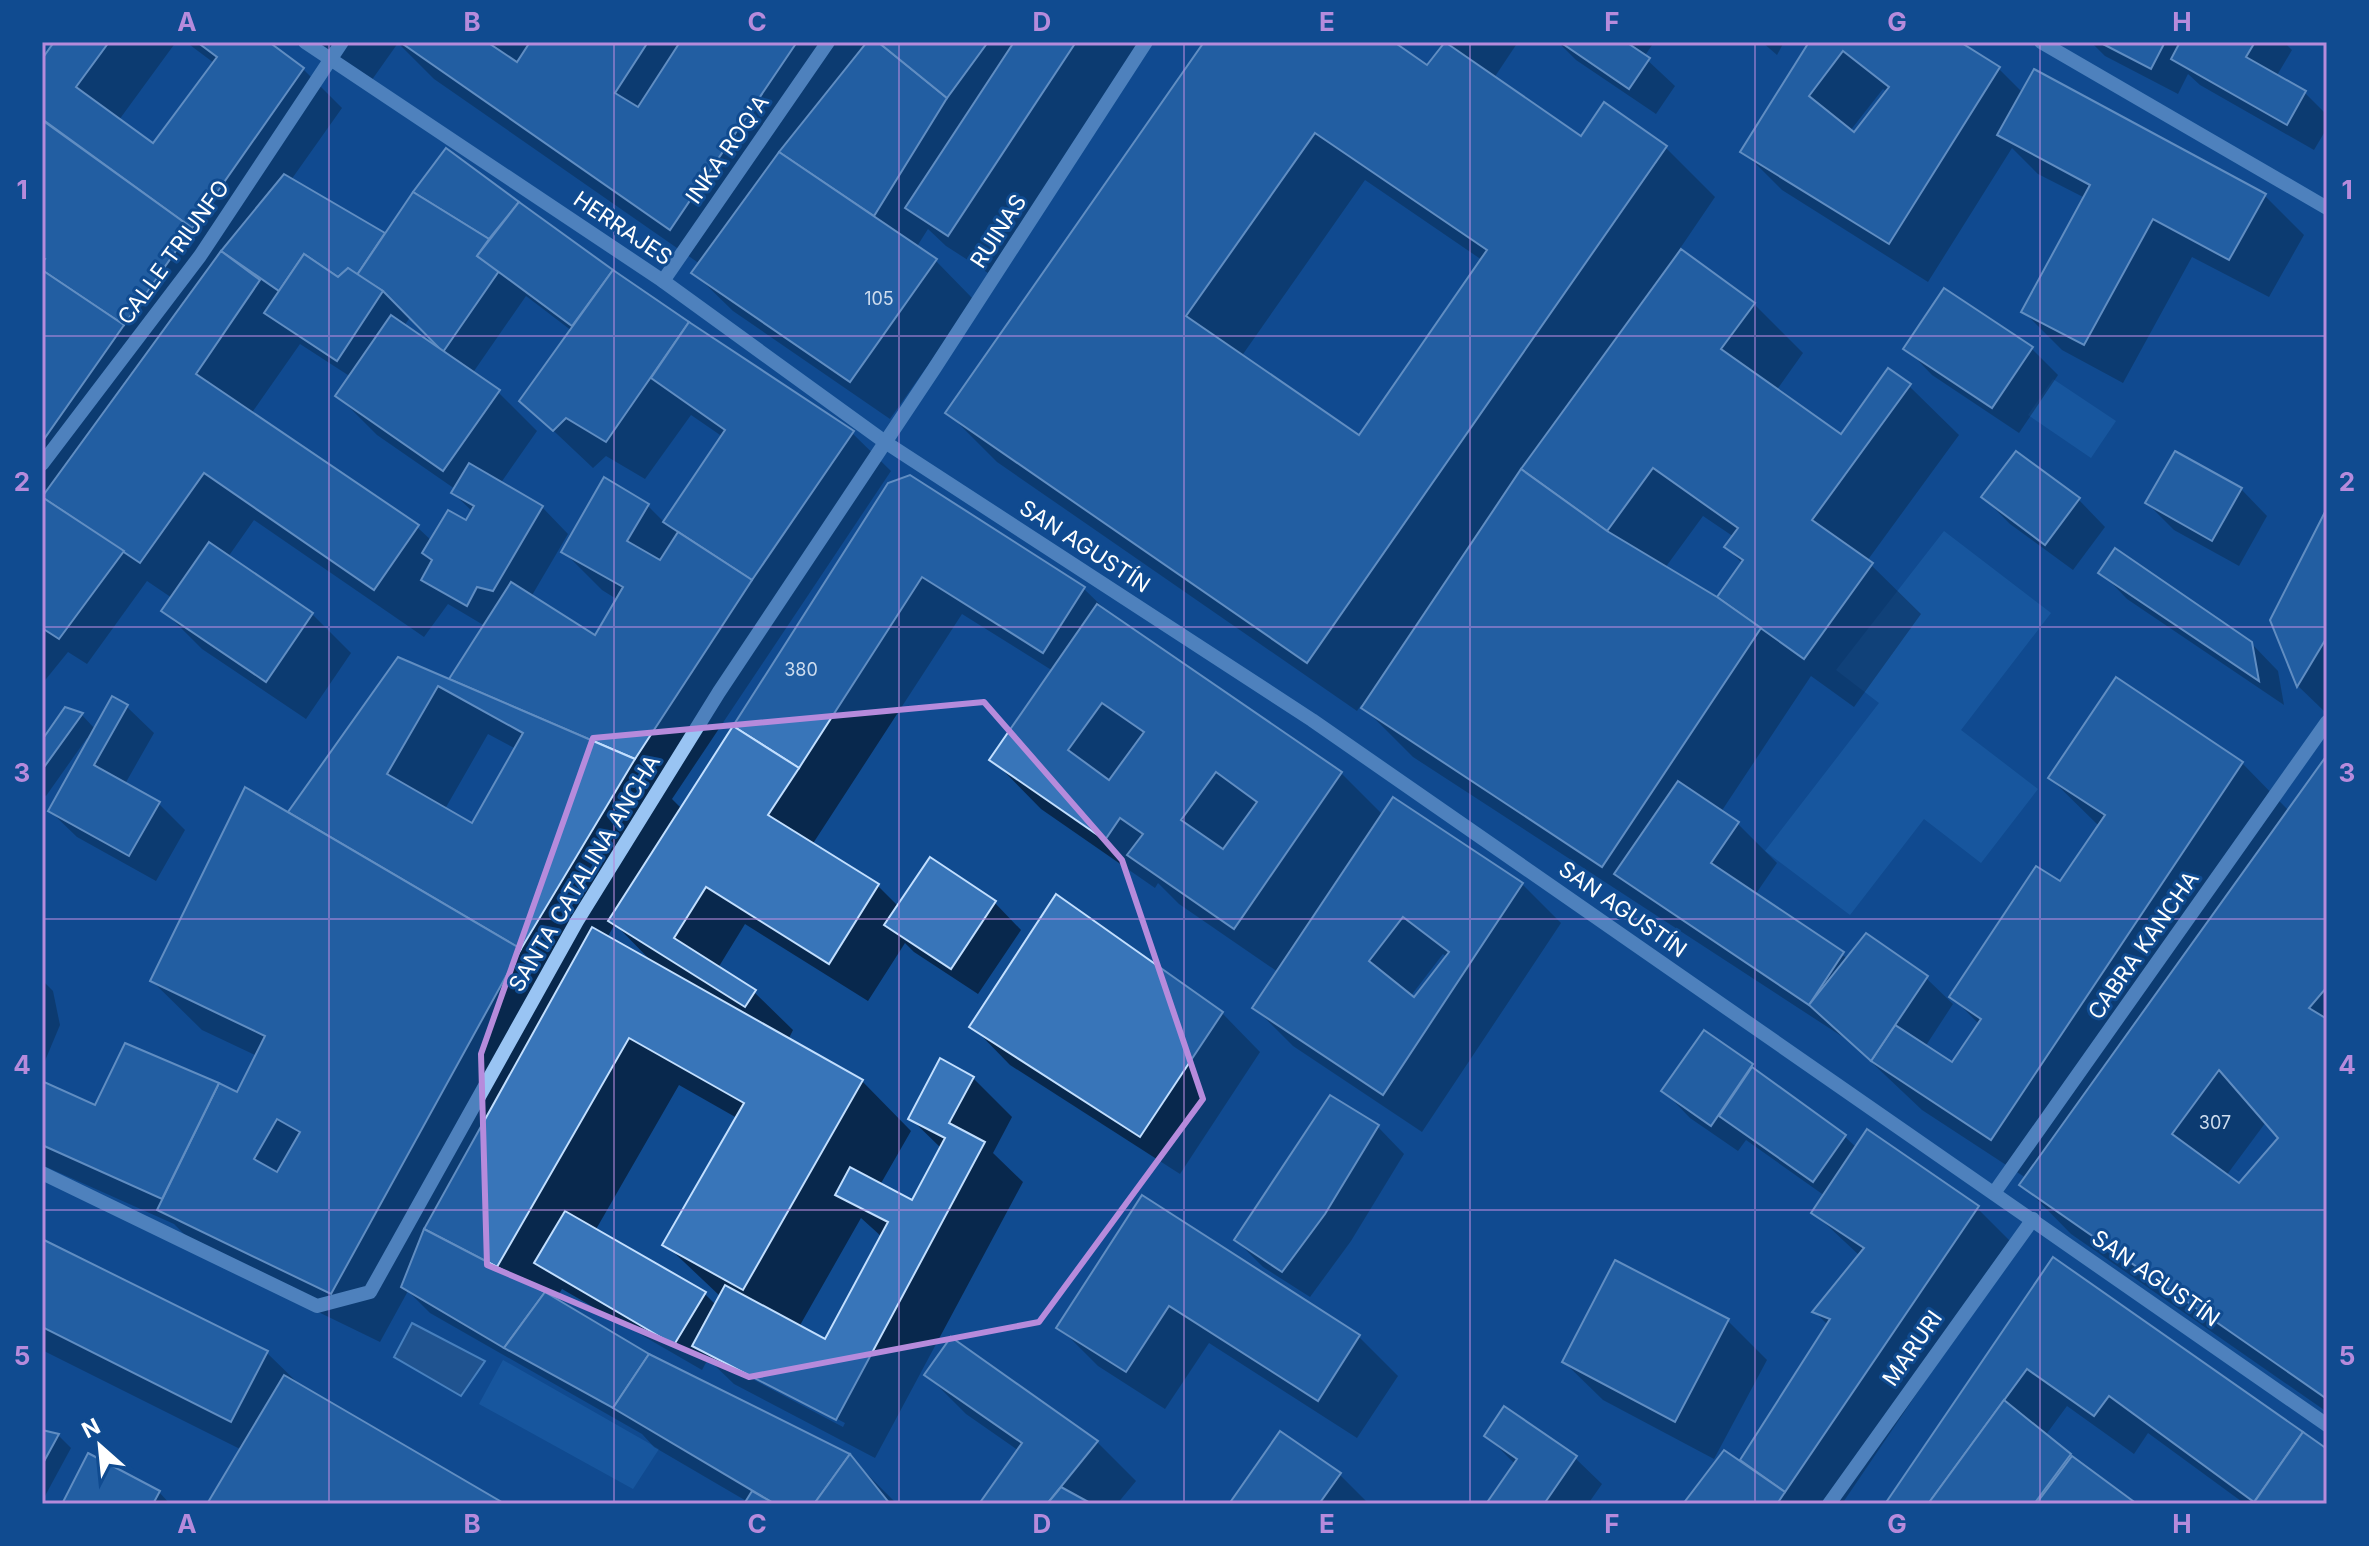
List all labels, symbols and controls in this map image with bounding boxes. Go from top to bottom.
text: A [177,6,197,37]
text: B [463,6,481,37]
text: C [747,6,767,37]
text: D [1033,6,1051,37]
text: E [1319,6,1335,37]
text: F [1604,6,1620,37]
text: G [1887,6,1907,37]
text: H [2172,6,2192,37]
street label: INKA ROQ'A [680,90,774,208]
text: 1 [16,174,28,205]
text: 1 [2341,174,2353,205]
street label: CALLE TRIUNFO [112,175,234,329]
street label: HERRAJES [569,186,677,270]
street label: RUINAS [965,189,1031,273]
house number: 105 [864,288,894,309]
text: 2 [14,466,30,497]
text: 2 [2339,466,2355,497]
street label: SAN AGUSTÍN [1015,494,1155,598]
house number: 380 [784,659,818,680]
street label: SANTA CATALINA ANCHA [503,750,665,996]
text: 3 [14,757,30,788]
text: 3 [2339,757,2355,788]
street label: SAN AGUSTÍN [1554,855,1692,963]
street label: CABRA KANCHA [2082,866,2204,1024]
text: 4 [13,1049,31,1080]
text: 4 [2338,1049,2356,1080]
house number: 307 [2199,1112,2231,1133]
street label: SAN AGUSTÍN [2087,1224,2225,1332]
street label: MARURI [1877,1305,1947,1391]
text: 5 [14,1340,30,1371]
text: 5 [2339,1340,2355,1371]
north arrow [60,1406,140,1486]
text: N [78,1413,104,1444]
text: A [177,1508,197,1539]
text: B [463,1508,481,1539]
text: C [747,1508,767,1539]
text: D [1033,1508,1051,1539]
text: E [1319,1508,1335,1539]
text: F [1604,1508,1620,1539]
text: G [1887,1508,1907,1539]
text: H [2172,1508,2192,1539]

